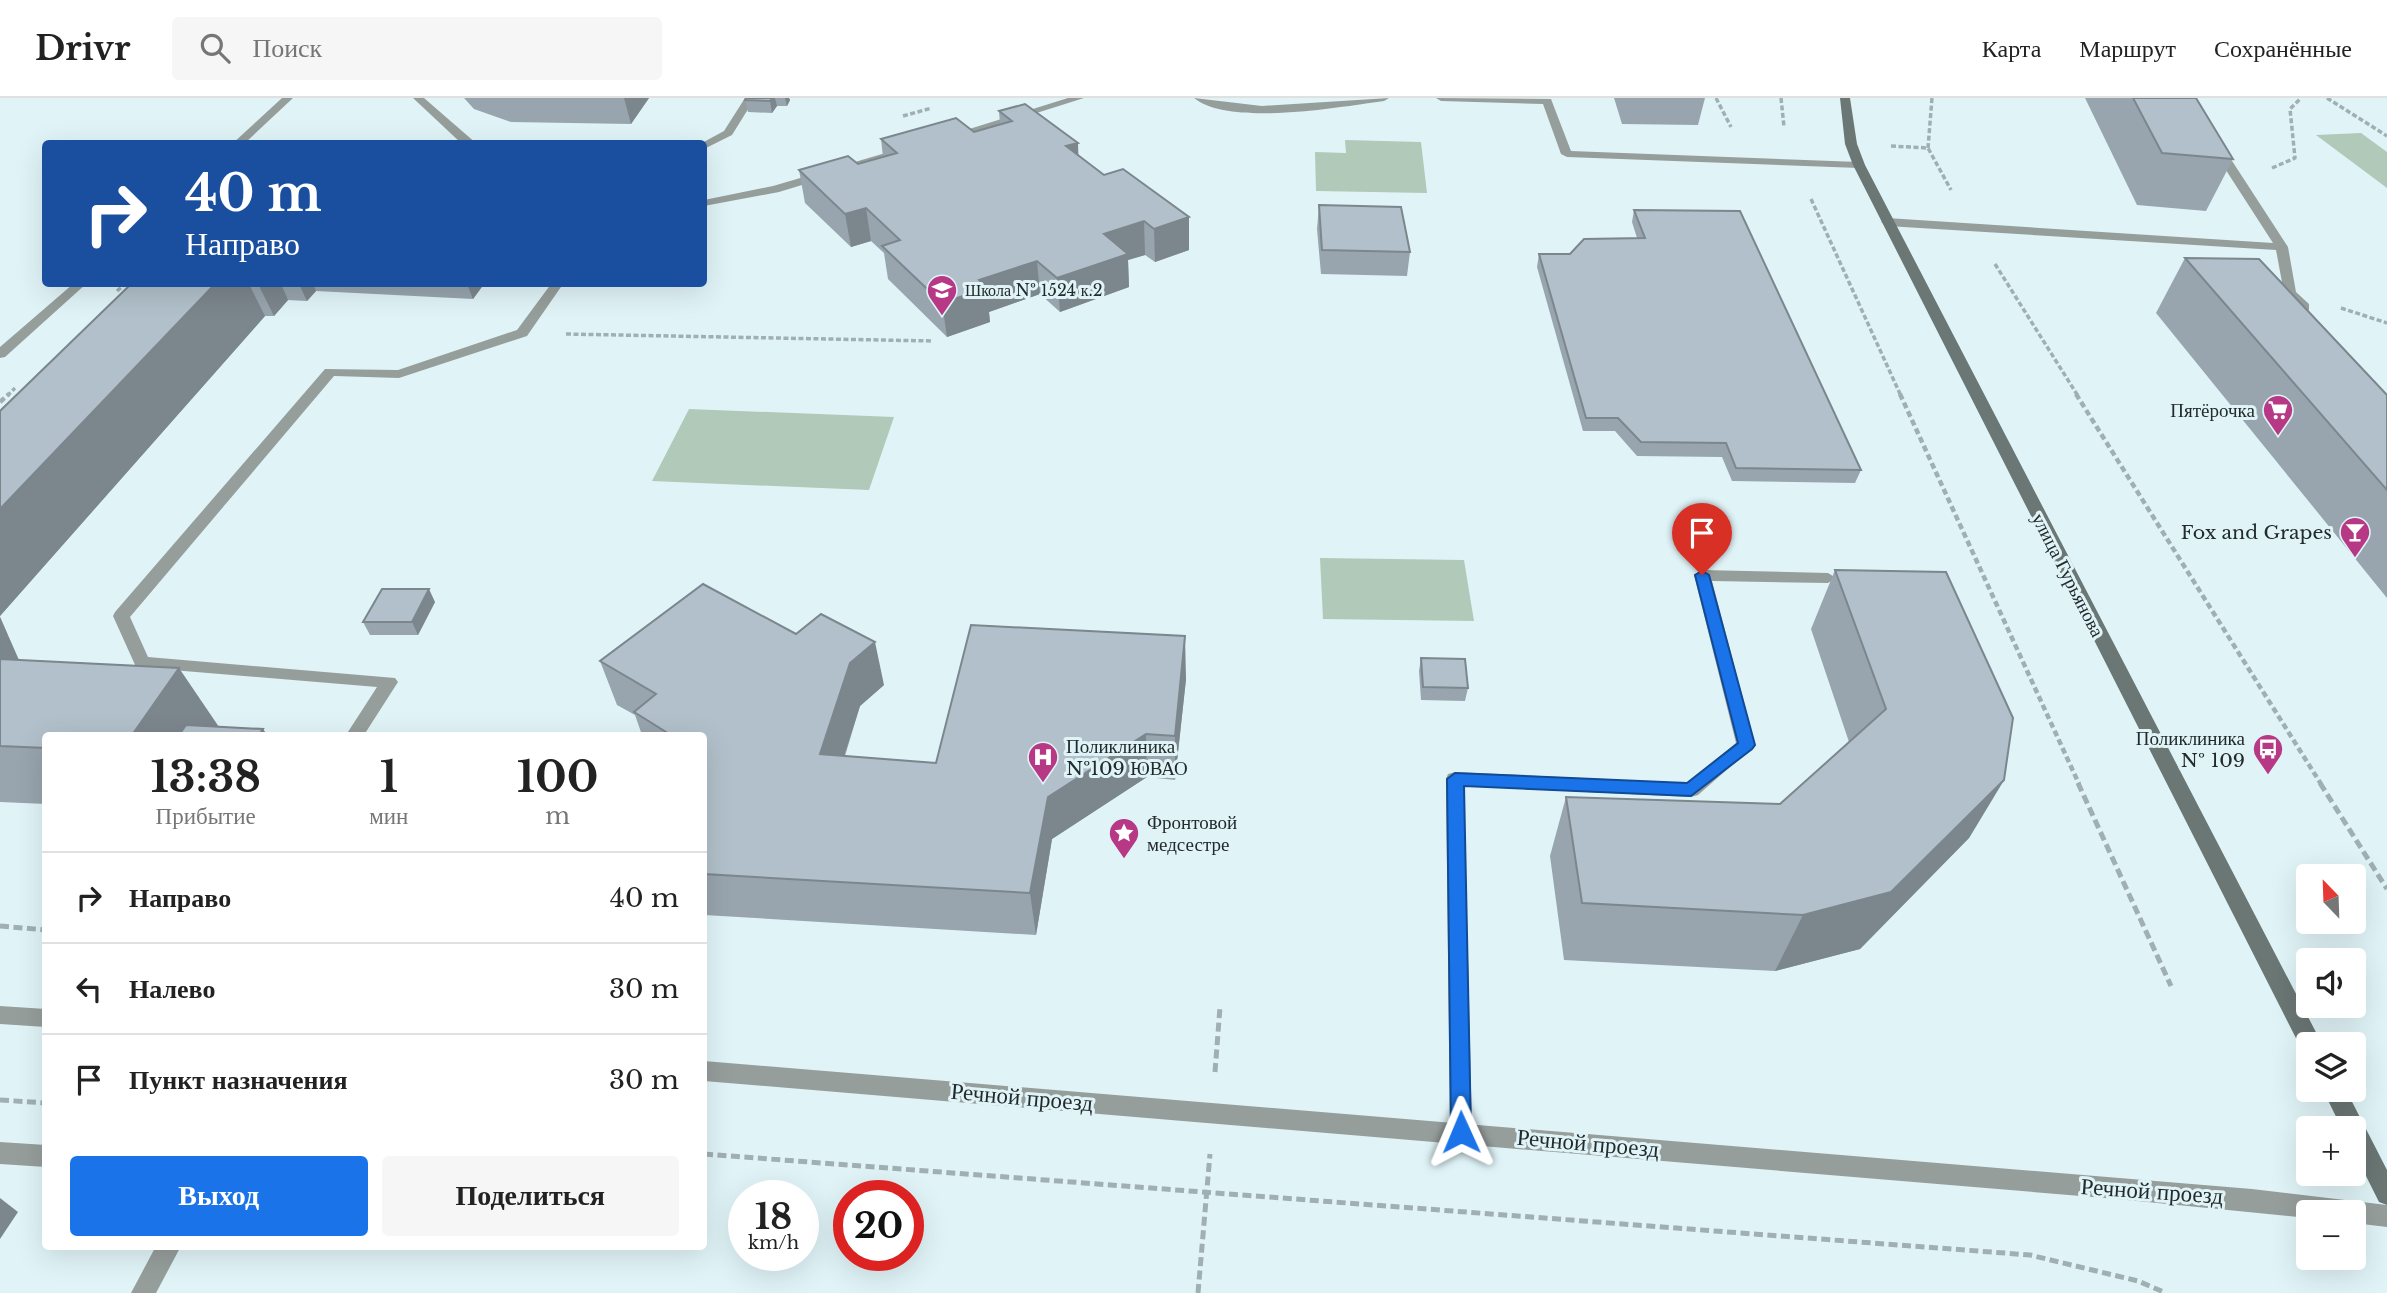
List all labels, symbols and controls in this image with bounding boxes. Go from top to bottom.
search box [172,17,662,80]
text: Drivr [35,28,130,69]
icon: search [196,29,234,67]
text: Поиск [252,32,322,64]
text: Карта [1982,34,2041,63]
text: Маршрут [2079,34,2176,63]
text: Сохранённые [2214,34,2352,63]
text: 40 m [185,163,322,224]
icon: right [70,168,161,259]
text: Направо [185,224,300,264]
school or university icon: Школа № 1524 к.2 [925,273,959,317]
place label: Школа № 1524 к.2 [965,280,1103,300]
supermarket icon: Пятёрочка [2261,393,2295,437]
place label: Пятёрочка [2170,399,2256,422]
pin [1672,503,1732,575]
street label: улица Гурьянова [2027,509,2109,641]
icon: arrive [1683,514,1721,552]
bar icon: Fox and Grapes [2338,515,2372,559]
place label: Fox and Grapes [2181,521,2332,544]
place label: Поликлиника № 109 [2136,727,2246,772]
bus stop icon: Поликлиника № 109 [2251,732,2285,776]
place label: Поликлиника №109 ЮВАО [1066,735,1188,780]
hospital icon: Поликлиника №109 ЮВАО [1026,740,1060,784]
text: 13:38 [150,751,261,803]
text: 1 [380,751,398,803]
text: 100 [517,751,599,803]
text: Прибытие [156,802,256,830]
text: мин [369,802,408,830]
text: m [545,802,570,830]
place label: Фронтовой медсестре [1147,811,1237,856]
place icon: Фронтовой медсестре [1107,816,1141,860]
north arrow [2296,864,2366,934]
map controls [2296,864,2366,1270]
icon: right [70,879,108,917]
text: Направо [129,882,231,914]
text: 40 m [610,882,679,914]
button: sound [2296,948,2366,1018]
icon: left [70,970,108,1008]
text: Налево [129,973,215,1005]
text: 30 m [609,973,679,1005]
button: layers [2296,1032,2366,1102]
icon: arrive [70,1061,108,1099]
text: Пункт назначения [129,1064,347,1096]
text: 30 m [609,1064,679,1096]
street label: Речной проезд [950,1077,1095,1117]
position arrow [1424,1095,1498,1169]
button: + [2296,1116,2366,1186]
street label: Речной проезд [1516,1123,1661,1163]
button: Выход [70,1156,368,1236]
button: Поделиться [382,1156,679,1236]
street label: Речной проезд [2080,1172,2225,1210]
speed limit sign: 20 [833,1180,924,1271]
text: 18 [755,1195,792,1238]
button: − [2296,1200,2366,1270]
text: km/h [748,1232,799,1254]

